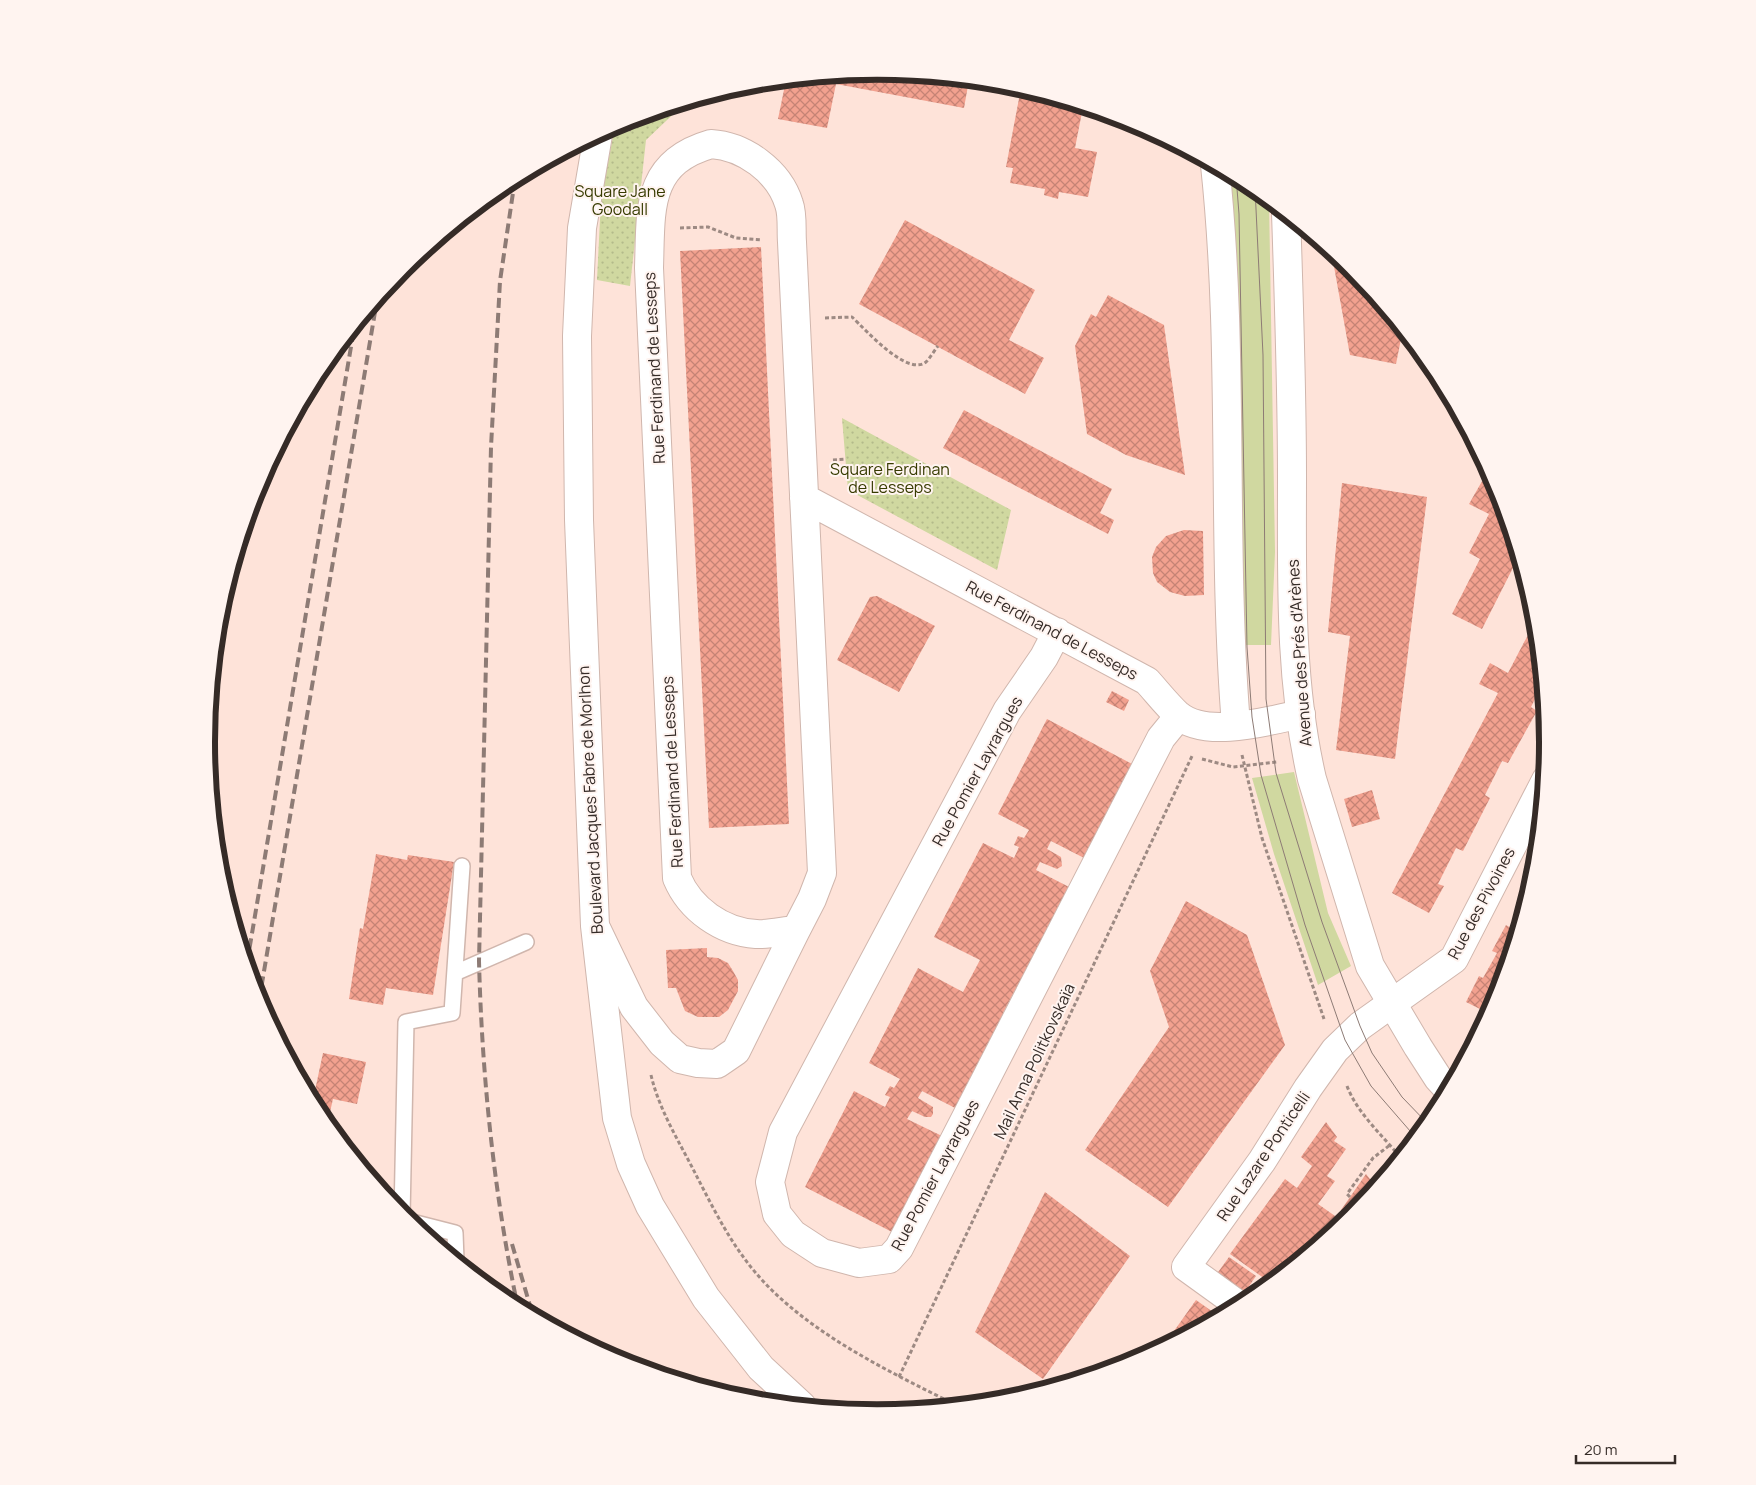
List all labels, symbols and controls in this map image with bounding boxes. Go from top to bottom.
park label: Square Jane Goodall [574,180,666,220]
street label: Rue Ferdinand de Lesseps [638,272,670,464]
park label: Square Ferdinan de Lesseps [830,458,950,498]
street label: Avenue des Prés d'Arènes [1281,558,1317,748]
street label: Rue Ferdinand de Lesseps [962,575,1142,685]
street label: Boulevard Jacques Fabre de Morlhon [572,665,608,935]
street label: Rue Ferdinand de Lesseps [656,676,688,868]
street label: Rue Pomier Layrargues [927,692,1027,850]
street label: Rue des Pivoines [1442,843,1520,963]
street label: Mail Anna Politkovskaïa [988,979,1080,1143]
street label: Rue Lazare Ponticelli [1211,1087,1315,1225]
street label: Rue Pomier Layrargues [886,1096,984,1254]
scale bar [1576,1432,1675,1464]
text: 20 m [1584,1439,1617,1460]

